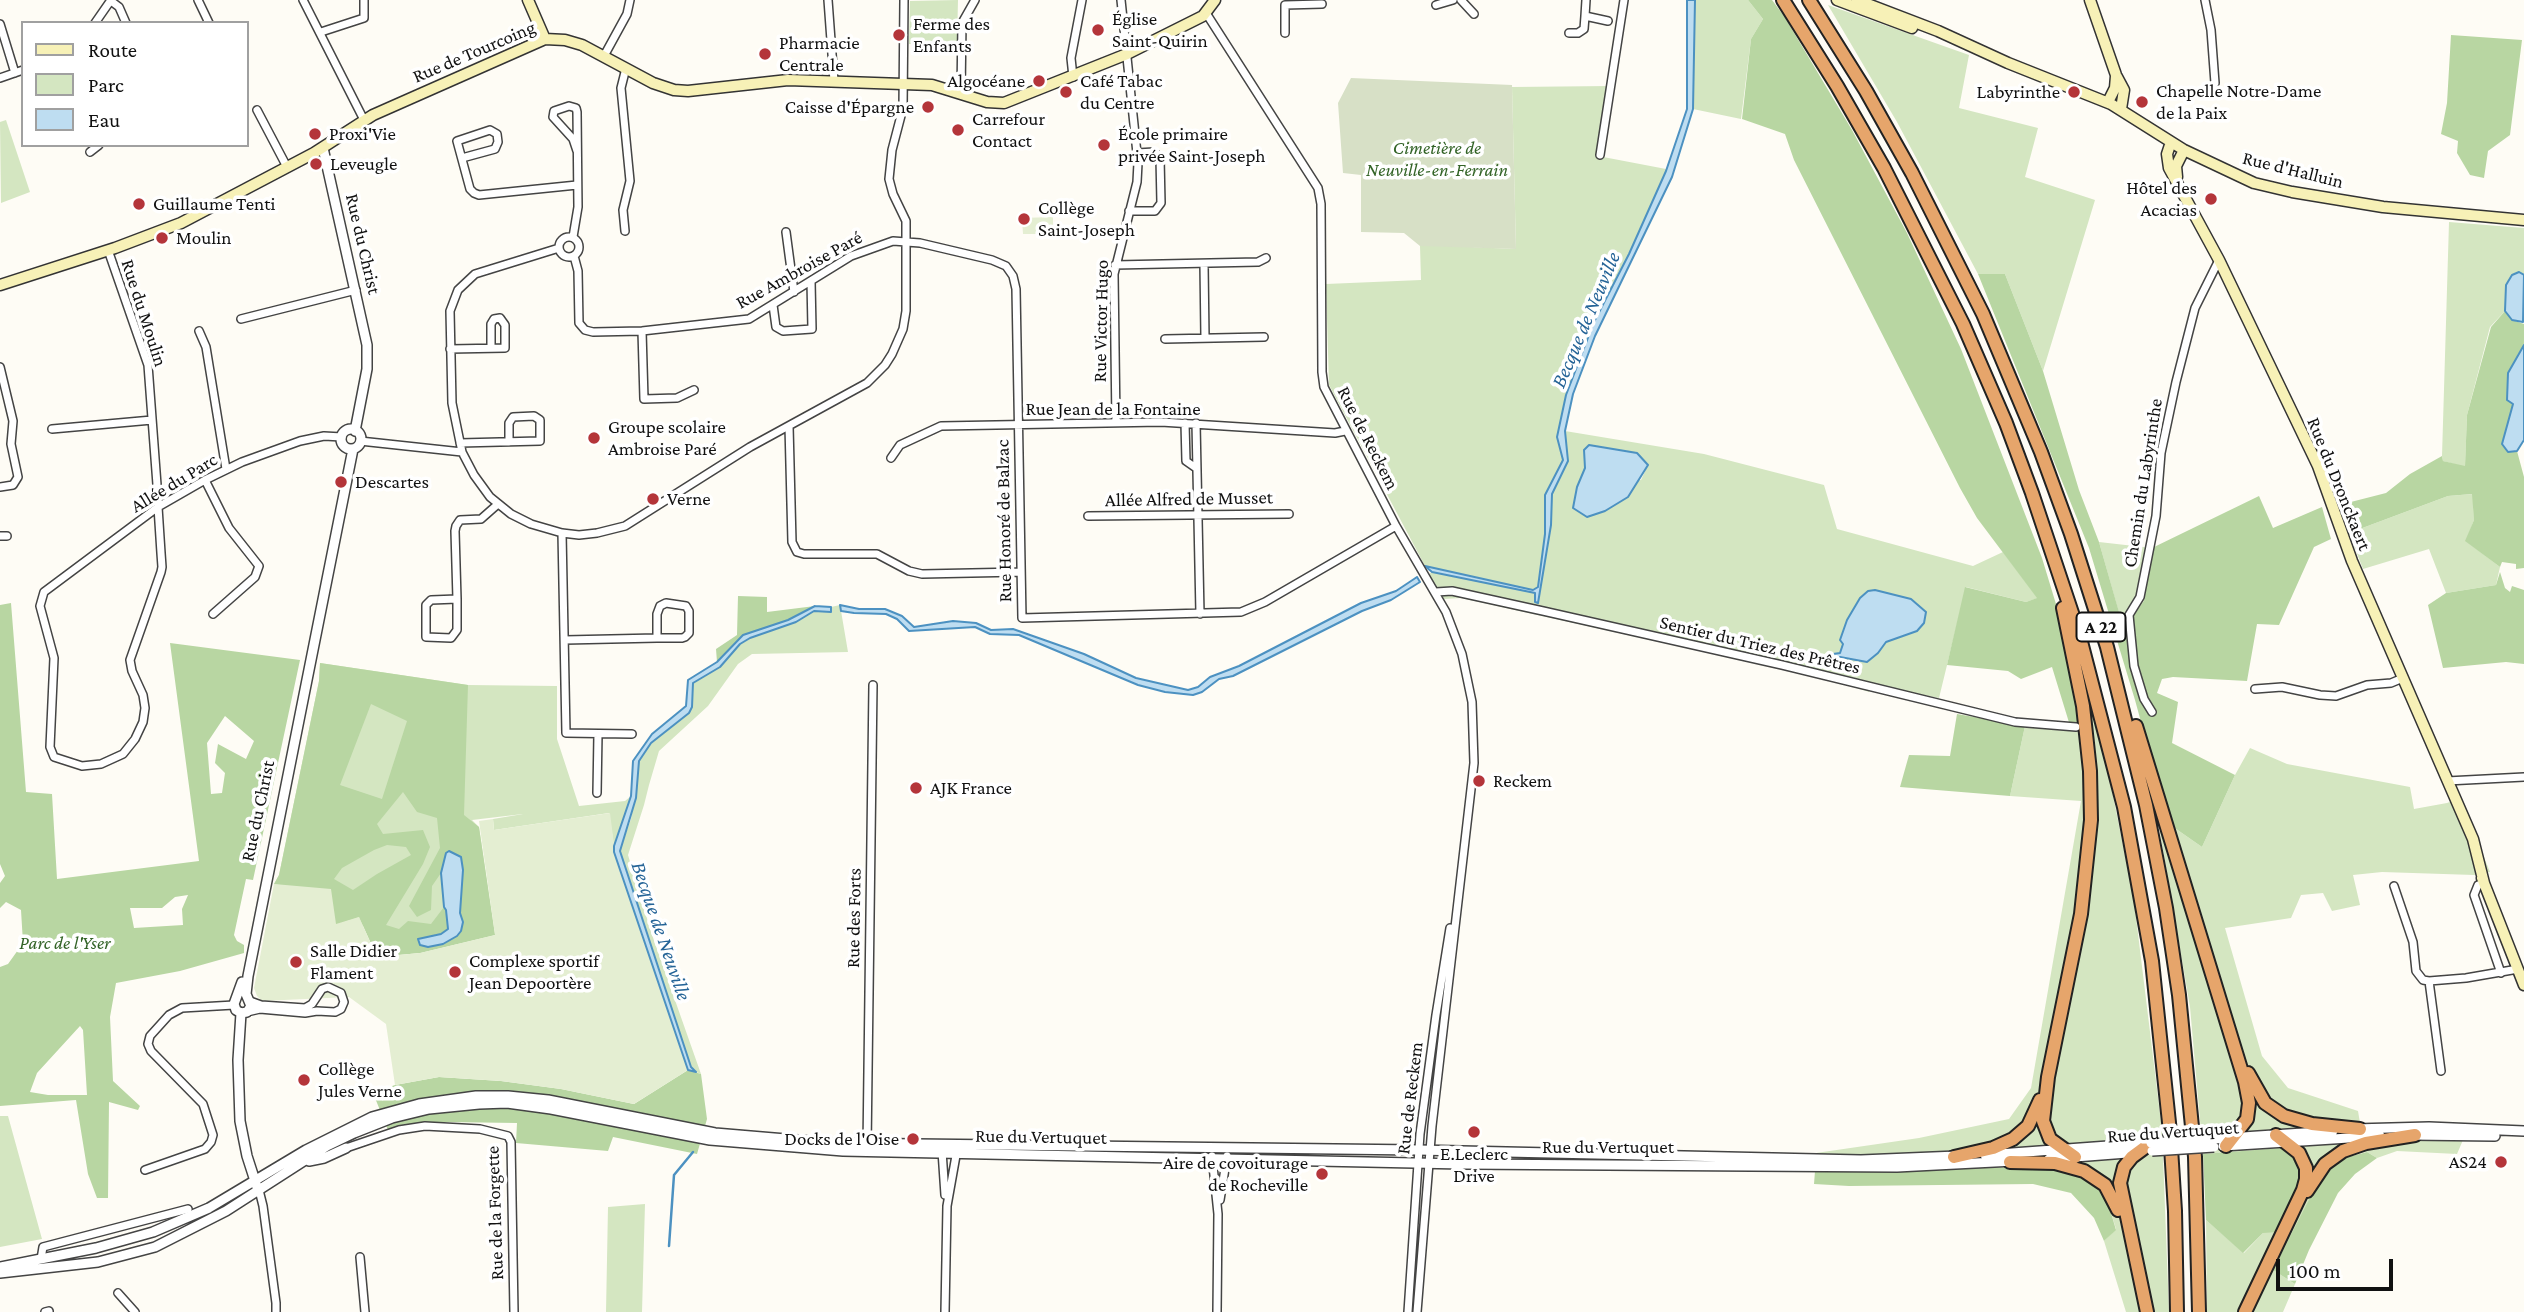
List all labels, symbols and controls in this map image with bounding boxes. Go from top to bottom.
place label: Église Saint-Quirin [1112,8,1208,52]
place label: Ferme des Enfants [913,13,990,57]
street label: Rue de Tourcoing [409,16,539,88]
legend [21,21,248,147]
marker: Église Saint-Quirin [1090,22,1106,38]
marker: Ferme des Enfants [891,27,907,43]
place label: Pharmacie Centrale [779,32,860,76]
text: Route [88,38,137,62]
marker: Pharmacie Centrale [757,46,773,62]
place label: Algocéane [947,70,1025,92]
place label: Café Tabac du Centre [1080,70,1162,114]
text: Parc [88,73,124,97]
marker: Algocéane [1031,73,1047,89]
place label: Chapelle Notre-Dame de la Paix [2156,80,2321,124]
place label: Labyrinthe [1976,81,2060,103]
marker: Café Tabac du Centre [1058,84,1074,100]
marker: Labyrinthe [2066,84,2082,100]
marker: Chapelle Notre-Dame de la Paix [2134,94,2150,110]
place label: Caisse d'Épargne [785,96,914,118]
marker: Caisse d'Épargne [920,99,936,115]
text: Eau [88,108,120,132]
place label: Carrefour Contact [972,108,1045,152]
marker: Carrefour Contact [950,122,966,138]
place label: Proxi'Vie [329,123,396,145]
place label: École primaire privée Saint-Joseph [1118,123,1266,167]
marker: Proxi'Vie [307,126,323,142]
marker: École primaire privée Saint-Joseph [1096,137,1112,153]
park label: Cimetière de Neuville-en-Ferrain [1366,137,1508,181]
street label: Rue d'Halluin [2240,146,2346,194]
place label: Leveugle [330,153,397,175]
marker: Leveugle [308,156,324,172]
place label: Hôtel des Acacias [2126,177,2197,221]
street label: Rue du Christ [340,191,386,297]
marker: Hôtel des Acacias [2203,191,2219,207]
place label: Guillaume Tenti [153,193,276,215]
marker: Guillaume Tenti [131,196,147,212]
place label: Collège Saint-Joseph [1038,197,1135,241]
marker: Collège Saint-Joseph [1016,211,1032,227]
street label: Rue Ambroise Paré [732,226,866,314]
place label: Moulin [176,227,231,249]
marker: Moulin [154,230,170,246]
water label: Becque de Neuville [1546,248,1626,392]
street label: Rue du Moulin [116,257,172,369]
street label: Rue Victor Hugo [1089,259,1113,383]
street label: Rue de Reckem [1332,382,1404,494]
street label: Chemin du Labyrinthe [2118,397,2168,569]
street label: Rue Jean de la Fontaine [1025,398,1201,420]
street label: Rue du Dronckaert [2302,414,2376,554]
place label: Groupe scolaire Ambroise Paré [608,416,726,460]
marker: Groupe scolaire Ambroise Paré [586,430,602,446]
street label: Rue Honoré de Balzac [991,439,1017,603]
street label: Allée du Parc [127,448,221,518]
place label: Descartes [355,471,429,493]
marker: Descartes [333,474,349,490]
street label: Allée Alfred de Musset [1105,486,1273,512]
place label: Verne [667,488,711,510]
marker: Verne [645,491,661,507]
street label: Sentier du Triez des Prêtres [1658,611,1862,679]
road number: A 22 [2076,612,2126,642]
street label: Rue du Christ [236,758,280,864]
place label: Reckem [1493,770,1552,792]
marker: Reckem [1471,773,1487,789]
place label: AJK France [930,777,1012,799]
marker: AJK France [908,780,924,796]
water label: Becque de Neuville [625,858,697,1004]
street label: Rue des Forts [842,868,866,968]
park label: Parc de l'Yser [19,932,111,954]
place label: Salle Didier Flament [310,940,397,984]
place label: Complexe sportif Jean Depoortère [469,950,599,994]
marker: Salle Didier Flament [288,954,304,970]
marker: Complexe sportif Jean Depoortère [447,964,463,980]
street label: Rue de Reckem [1392,1040,1428,1156]
place label: Collège Jules Verne [318,1058,402,1102]
marker: Collège Jules Verne [296,1072,312,1088]
street label: Rue du Vertuquet [2106,1116,2240,1148]
street label: Rue du Vertuquet [975,1124,1107,1150]
marker: E.Leclerc Drive [1466,1124,1482,1140]
place label: Docks de l'Oise [784,1128,899,1150]
marker: Docks de l'Oise [905,1131,921,1147]
street label: Rue du Vertuquet [1542,1136,1674,1158]
place label: E.Leclerc Drive [1440,1143,1508,1187]
street label: Rue de la Forgette [481,1145,509,1281]
place label: AS24 [2449,1151,2487,1173]
place label: Aire de covoiturage de Rocheville [1163,1152,1308,1196]
marker: AS24 [2493,1154,2509,1170]
marker: Aire de covoiturage de Rocheville [1314,1166,1330,1182]
scale bar [2279,1246,2396,1290]
text: 100 m [2289,1259,2341,1283]

